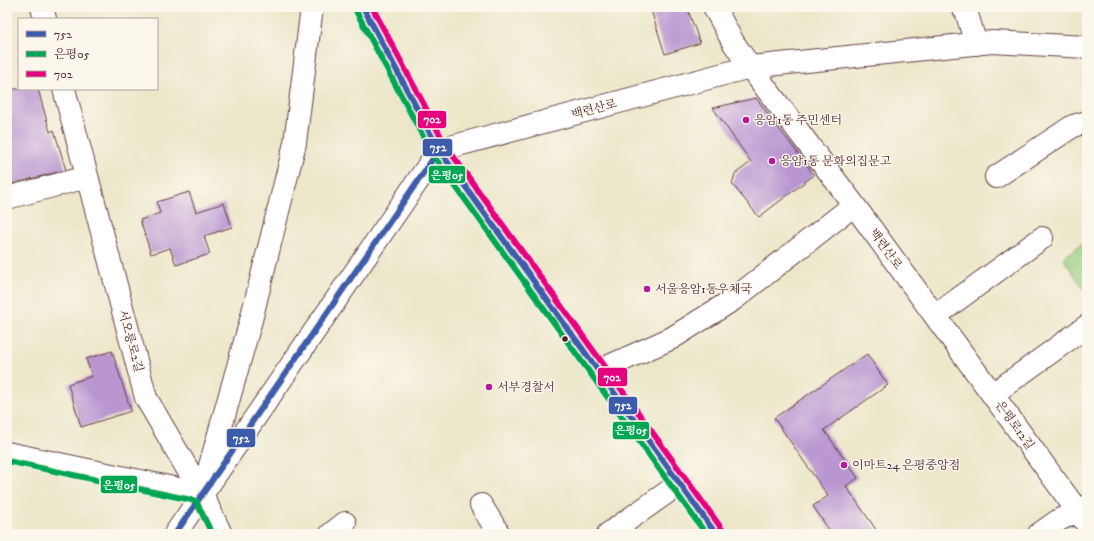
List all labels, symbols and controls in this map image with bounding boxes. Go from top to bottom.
legend [18,18,158,90]
text: 752 [54,27,72,42]
text: 은평05 [54,47,90,62]
text: 702 [54,67,73,82]
street label: 백련산로 [570,96,619,123]
line badge: 702 [417,110,447,129]
text: 702 [423,113,441,127]
place label: 응암1동 주민센터 [754,113,842,128]
marker: 응암1동 주민센터 [741,115,751,125]
line badge: 752 [422,138,453,157]
text: 752 [430,141,447,155]
place label: 응암1동 문화의집문고 [780,154,892,169]
marker: 응암1동 문화의집문고 [767,156,777,166]
line badge: 은평05 [428,165,466,184]
text: 은평05 [431,169,464,183]
street label: 백련산로 [866,226,906,273]
place label: 서울응암1동우체국 [655,282,753,297]
marker: 서울응암1동우체국 [642,284,652,294]
street label: 서오릉로2길 [115,308,146,374]
unlabelled marker [560,334,570,344]
line badge: 702 [597,367,628,387]
text: 702 [603,371,621,385]
place label: 서부경찰서 [497,380,555,395]
marker: 서부경찰서 [484,382,494,392]
line badge: 752 [608,396,638,415]
street label: 은평로12길 [992,398,1037,453]
text: 752 [615,399,632,413]
line badge: 은평05 [612,421,650,440]
text: 은평05 [615,424,648,438]
line badge: 752 [226,428,256,448]
text: 752 [233,432,250,446]
place label: 이마트24 은평중앙점 [852,458,960,473]
marker: 이마트24 은평중앙점 [839,460,849,470]
line badge: 은평05 [100,475,138,494]
text: 은평05 [103,479,136,493]

